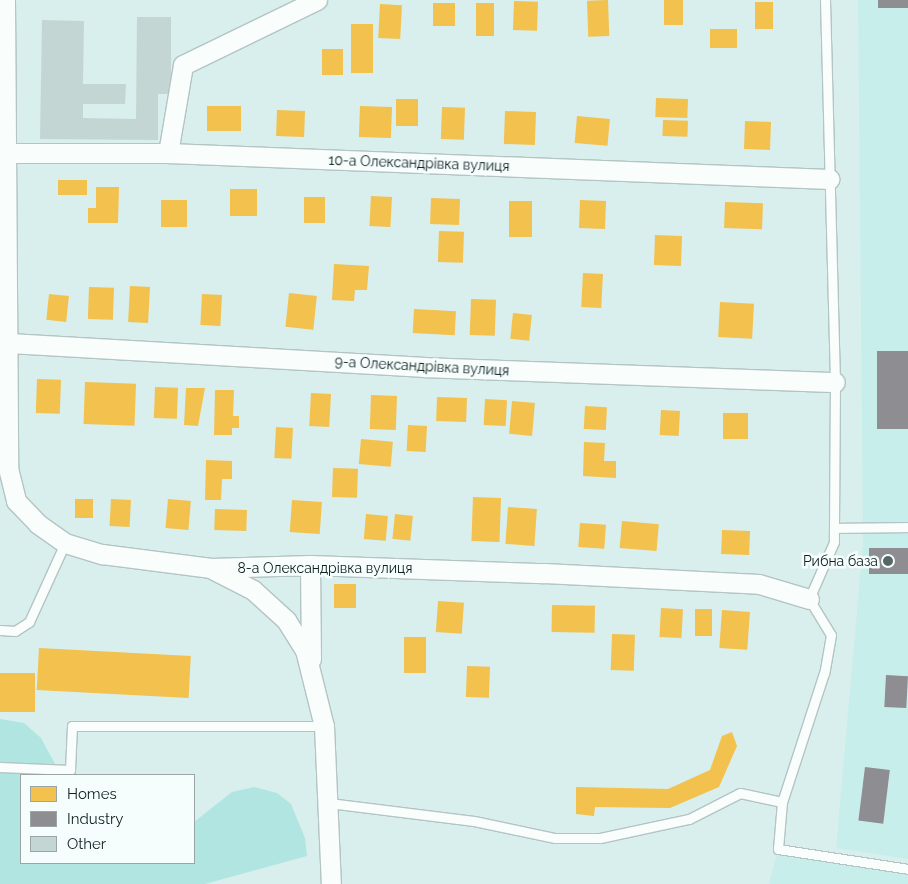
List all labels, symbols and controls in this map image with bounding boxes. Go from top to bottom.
street label: 10-а Олександрівка вулиця [328,151,510,175]
street label: 9-а Олександрівка вулиця [334,353,510,379]
place label: Рибна база [803,553,878,569]
marker: Рибна база [882,555,894,567]
street label: 8-а Олександрівка вулиця [238,560,412,576]
legend [20,774,195,864]
text: Homes [67,785,117,803]
text: Industry [67,810,123,828]
text: Other [67,835,106,853]

